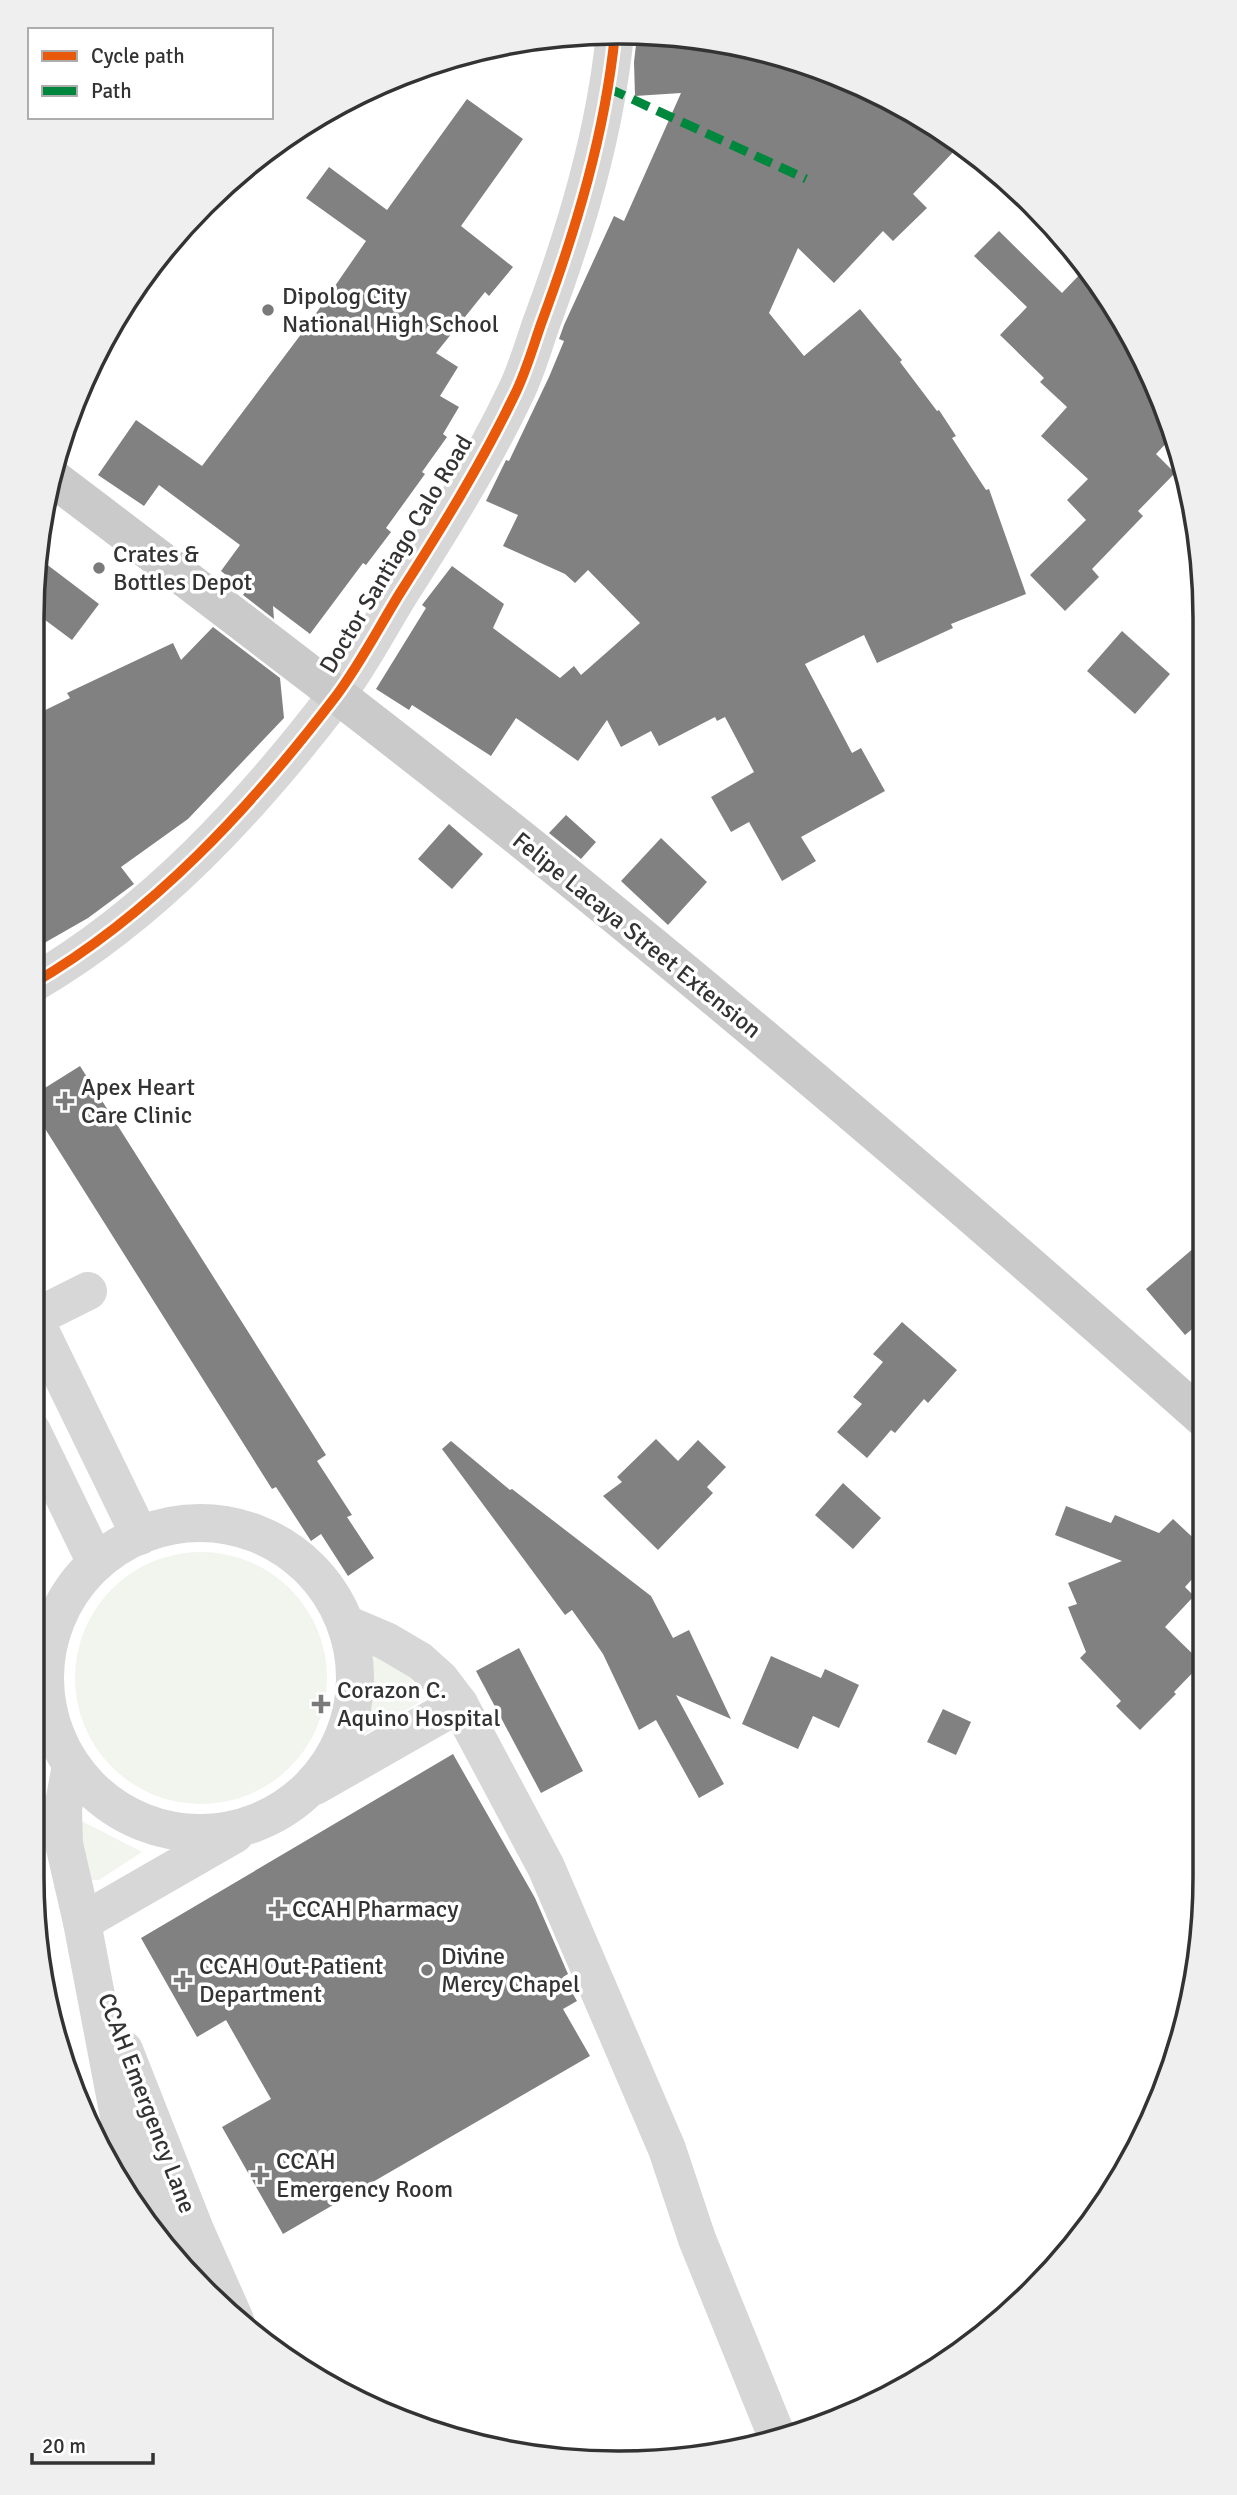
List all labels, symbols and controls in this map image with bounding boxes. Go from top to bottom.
legend [28,28,273,119]
text: Cycle path [91,43,185,69]
text: Path [91,78,132,104]
place label: Dipolog City National High School [282,281,499,339]
marker: Dipolog City National High School [260,302,276,318]
street label: Doctor Santiago Calo Road [313,429,479,679]
place label: Crates & Bottles Depot [113,539,252,597]
marker: Crates & Bottles Depot [91,560,107,576]
street label: Felipe Lacaya Street Extension [506,825,768,1045]
place label: Apex Heart Care Clinic [81,1072,195,1130]
marker: Apex Heart Care Clinic [55,1091,75,1111]
place label: Corazon C. Aquino Hospital [337,1675,501,1733]
marker: Corazon C. Aquino Hospital [311,1694,331,1714]
place label: CCAH Pharmacy [292,1894,458,1924]
marker: CCAH Pharmacy [270,1901,286,1917]
place label: Divine Mercy Chapel [441,1941,580,1999]
place label: CCAH Out-Patient Department [199,1951,383,2009]
marker: Divine Mercy Chapel [419,1962,435,1978]
marker: CCAH Out-Patient Department [173,1970,193,1990]
street label: CCAH Emergency Lane [91,1989,203,2217]
place label: CCAH Emergency Room [276,2146,453,2204]
marker: CCAH Emergency Room [250,2165,270,2185]
scale bar [32,2422,152,2466]
text: 20 m [42,2433,86,2459]

